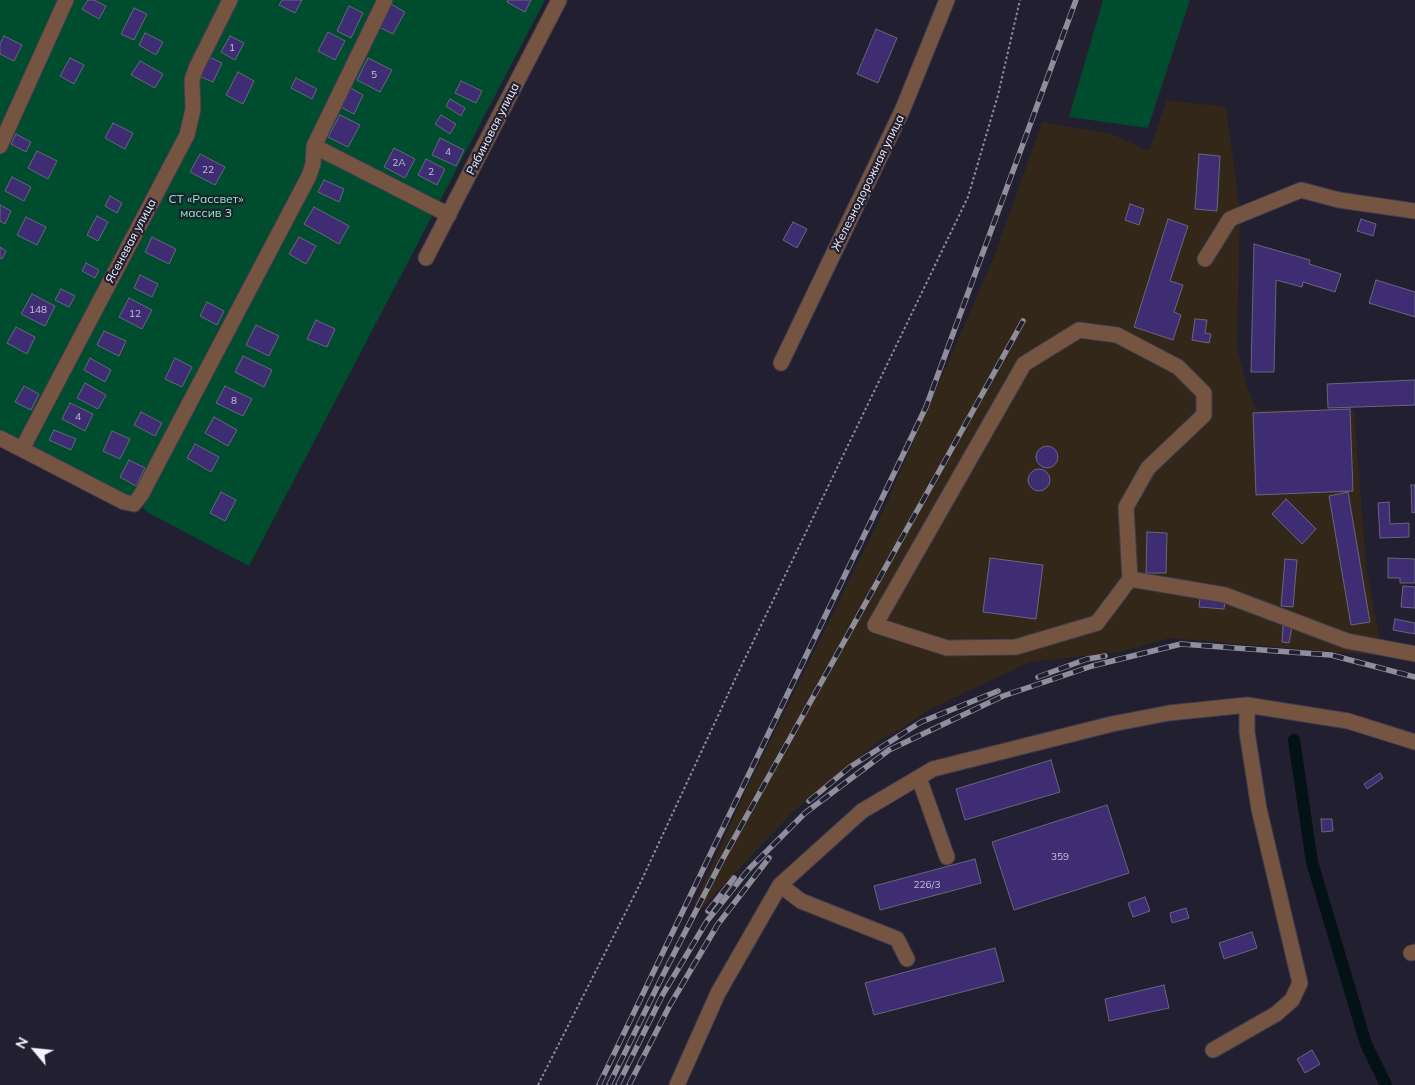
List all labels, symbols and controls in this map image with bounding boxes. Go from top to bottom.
house number: 1 [229,42,235,54]
house number: 5 [371,69,377,81]
street label: Рябиновая улица [464,81,522,177]
street label: Железнодорожная улица [829,112,907,254]
house number: 4 [445,146,451,158]
house number: 2А [392,157,406,169]
house number: 22 [202,164,214,176]
house number: 2 [428,166,434,178]
park label: СТ «Рассвет» массив 3 [168,192,244,220]
street label: Ясеневая улица [103,196,159,286]
house number: 148 [29,304,47,316]
house number: 12 [129,308,141,320]
house number: 8 [231,395,237,407]
house number: 4 [75,411,81,423]
house number: 359 [1051,851,1069,863]
house number: 226/3 [914,879,940,891]
north arrow [10,1025,60,1075]
text: N [11,1034,32,1052]

